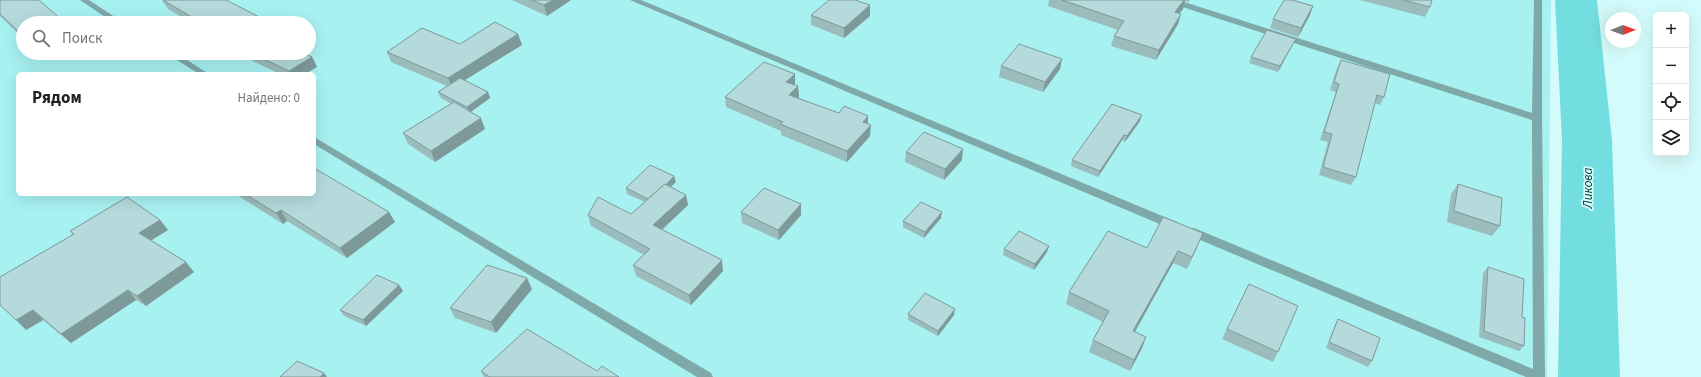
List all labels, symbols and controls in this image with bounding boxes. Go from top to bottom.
north arrow [1605,12,1641,48]
map controls [1653,12,1689,156]
button: + [1653,12,1689,48]
search box [16,16,316,60]
icon: search [30,27,52,49]
text: Поиск [62,28,103,49]
button: − [1653,48,1689,84]
button: locate [1653,84,1689,120]
text: Рядом [32,86,82,110]
text: Найдено: 0 [238,89,300,107]
button: layers [1653,120,1689,156]
water label: Ликова [1579,168,1597,209]

